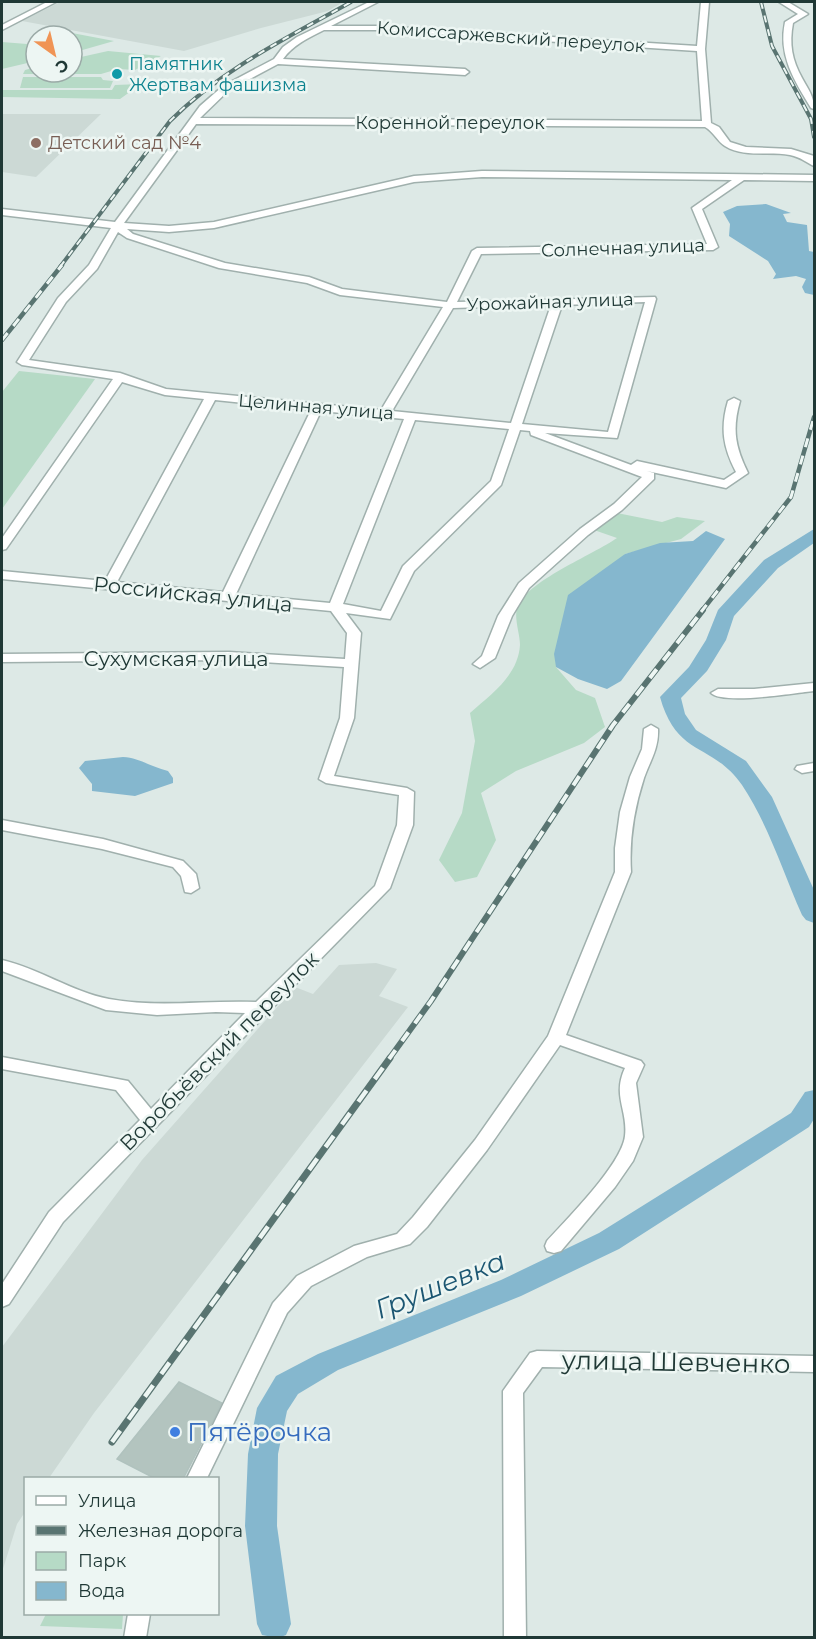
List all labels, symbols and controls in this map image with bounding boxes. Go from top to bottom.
street label: Комиссаржевский переулок [376,17,646,57]
north arrow [24,24,84,84]
place label: Памятник Жертвам фашизма [129,53,307,96]
text: С [52,55,72,77]
marker: Памятник Жертвам фашизма [110,67,124,81]
street label: Коренной переулок [355,112,545,134]
place label: Детский сад №4 [48,132,201,154]
marker: Детский сад №4 [29,136,43,150]
street label: Солнечная улица [541,234,705,262]
street label: Урожайная улица [466,288,634,316]
street label: Целинная улица [237,389,395,425]
street label: Российская улица [92,571,294,617]
street label: Сухумская улица [83,646,269,671]
street label: Воробьёвский переулок [114,946,324,1156]
water label: Грушевка [370,1244,510,1326]
street label: улица Шевченко [560,1344,791,1380]
place label: Пятёрочка [187,1416,332,1448]
marker: Пятёрочка [168,1425,182,1439]
legend [24,1477,219,1615]
text: Улица [78,1490,136,1512]
text: Железная дорога [78,1520,243,1542]
text: Парк [78,1550,127,1572]
text: Вода [78,1580,125,1602]

